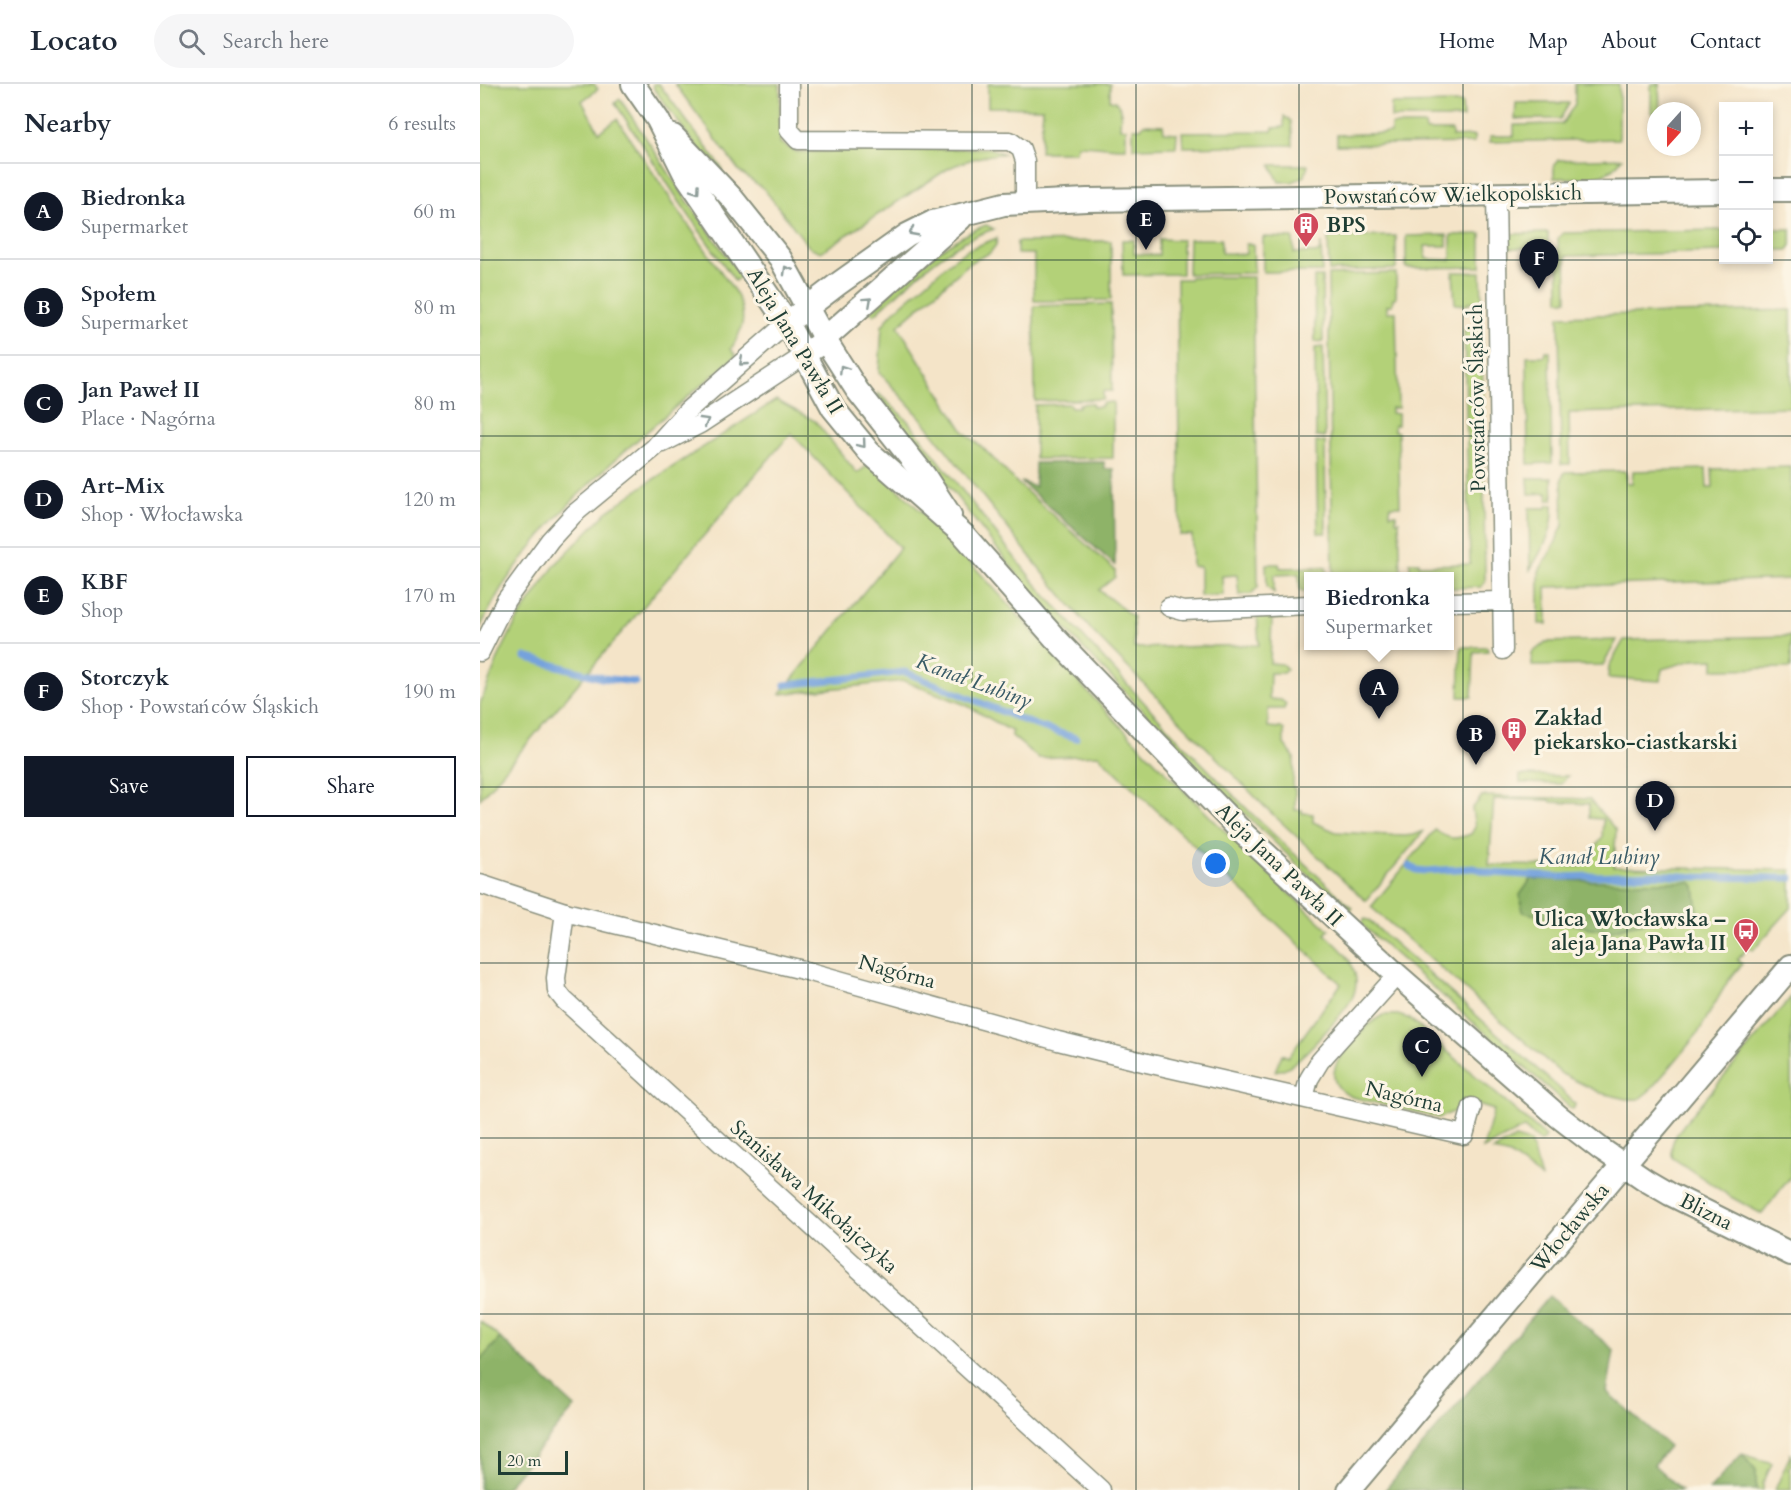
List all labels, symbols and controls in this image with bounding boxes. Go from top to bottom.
search box [154,14,574,68]
text: Locato [30,22,118,60]
icon: search [175,25,208,58]
text: Search here [223,26,329,56]
text: Home [1439,27,1495,56]
text: Map [1528,27,1568,56]
text: About [1601,27,1657,56]
text: Contact [1690,27,1761,56]
north arrow [1647,102,1701,156]
map controls [1719,102,1773,264]
button: + [1719,102,1773,156]
text: Nearby [24,106,112,141]
text: 6 results [388,110,456,137]
button: − [1719,156,1773,210]
street label: Powstańców Wielkopolskich [1324,178,1583,212]
text: Biedronka [81,183,186,213]
one-way arrow [689,183,700,194]
text: A [36,198,51,225]
text: 60 m [413,198,456,225]
pin: E [1126,200,1166,250]
building icon: BPS [1291,210,1321,248]
button: locate [1719,210,1773,264]
place label: BPS [1326,211,1366,240]
text: Supermarket [81,213,188,240]
one-way arrow [909,225,919,236]
pin: F [1520,240,1558,289]
street label: Aleja Jana Pawła II [740,262,850,420]
one-way arrow [783,266,795,276]
text: Społem [81,279,156,309]
text: B [36,294,51,321]
text: 80 m [413,294,456,321]
one-way arrow [861,297,871,308]
street label: Powstańców Śląskich [1460,303,1493,493]
text: Supermarket [81,309,188,336]
one-way arrow [739,355,750,366]
one-way arrow [840,365,851,376]
text: Jan Paweł II [81,375,200,405]
text: C [36,390,51,417]
text: 80 m [413,390,456,417]
text: Place · Nagórna [81,405,216,432]
one-way arrow [699,416,709,428]
one-way arrow [855,437,866,448]
text: Art-Mix [81,471,165,501]
text: D [35,486,52,513]
text: 120 m [403,486,456,513]
text: Shop · Włocławska [81,501,243,528]
text: KBF [81,567,128,597]
popup [1304,572,1454,650]
text: E [37,582,50,609]
text: 170 m [403,582,456,609]
text: Biedronka [1326,583,1430,613]
text: Shop [81,597,123,624]
text: Supermarket [1326,613,1432,640]
water label: Kanał Lubiny [912,646,1036,716]
text: Storczyk [81,663,169,693]
pin: A [1360,670,1398,719]
text: F [38,678,49,705]
text: 190 m [403,678,456,705]
text: Shop · Powstańców Śląskich [81,693,319,720]
place label: Zakład piekarsko-ciastkarski [1534,704,1738,757]
building icon: Zakład piekarsko-ciastkarski [1499,715,1529,753]
pin: B [1456,716,1496,765]
button: Save [24,756,234,817]
button: Share [246,756,456,817]
pin: D [1636,782,1674,831]
street label: Aleja Jana Pawła II [1209,797,1349,933]
water label: Kanał Lubiny [1538,842,1660,872]
your location [1201,849,1230,878]
place label: Ulica Włocławska – aleja Jana Pawła II [1534,905,1726,958]
bus stop icon: Ulica Włocławska – aleja Jana Pawła II [1731,916,1761,954]
street label: Nagórna [855,948,939,996]
pin: C [1402,1028,1442,1077]
street label: Nagórna [1362,1074,1446,1120]
street label: Stanisława Mikołajczyka [724,1114,904,1280]
street label: Włocławska [1523,1177,1616,1280]
street label: Blizna [1675,1186,1737,1238]
scale bar [498,1448,568,1476]
text: 20 m [507,1450,541,1472]

